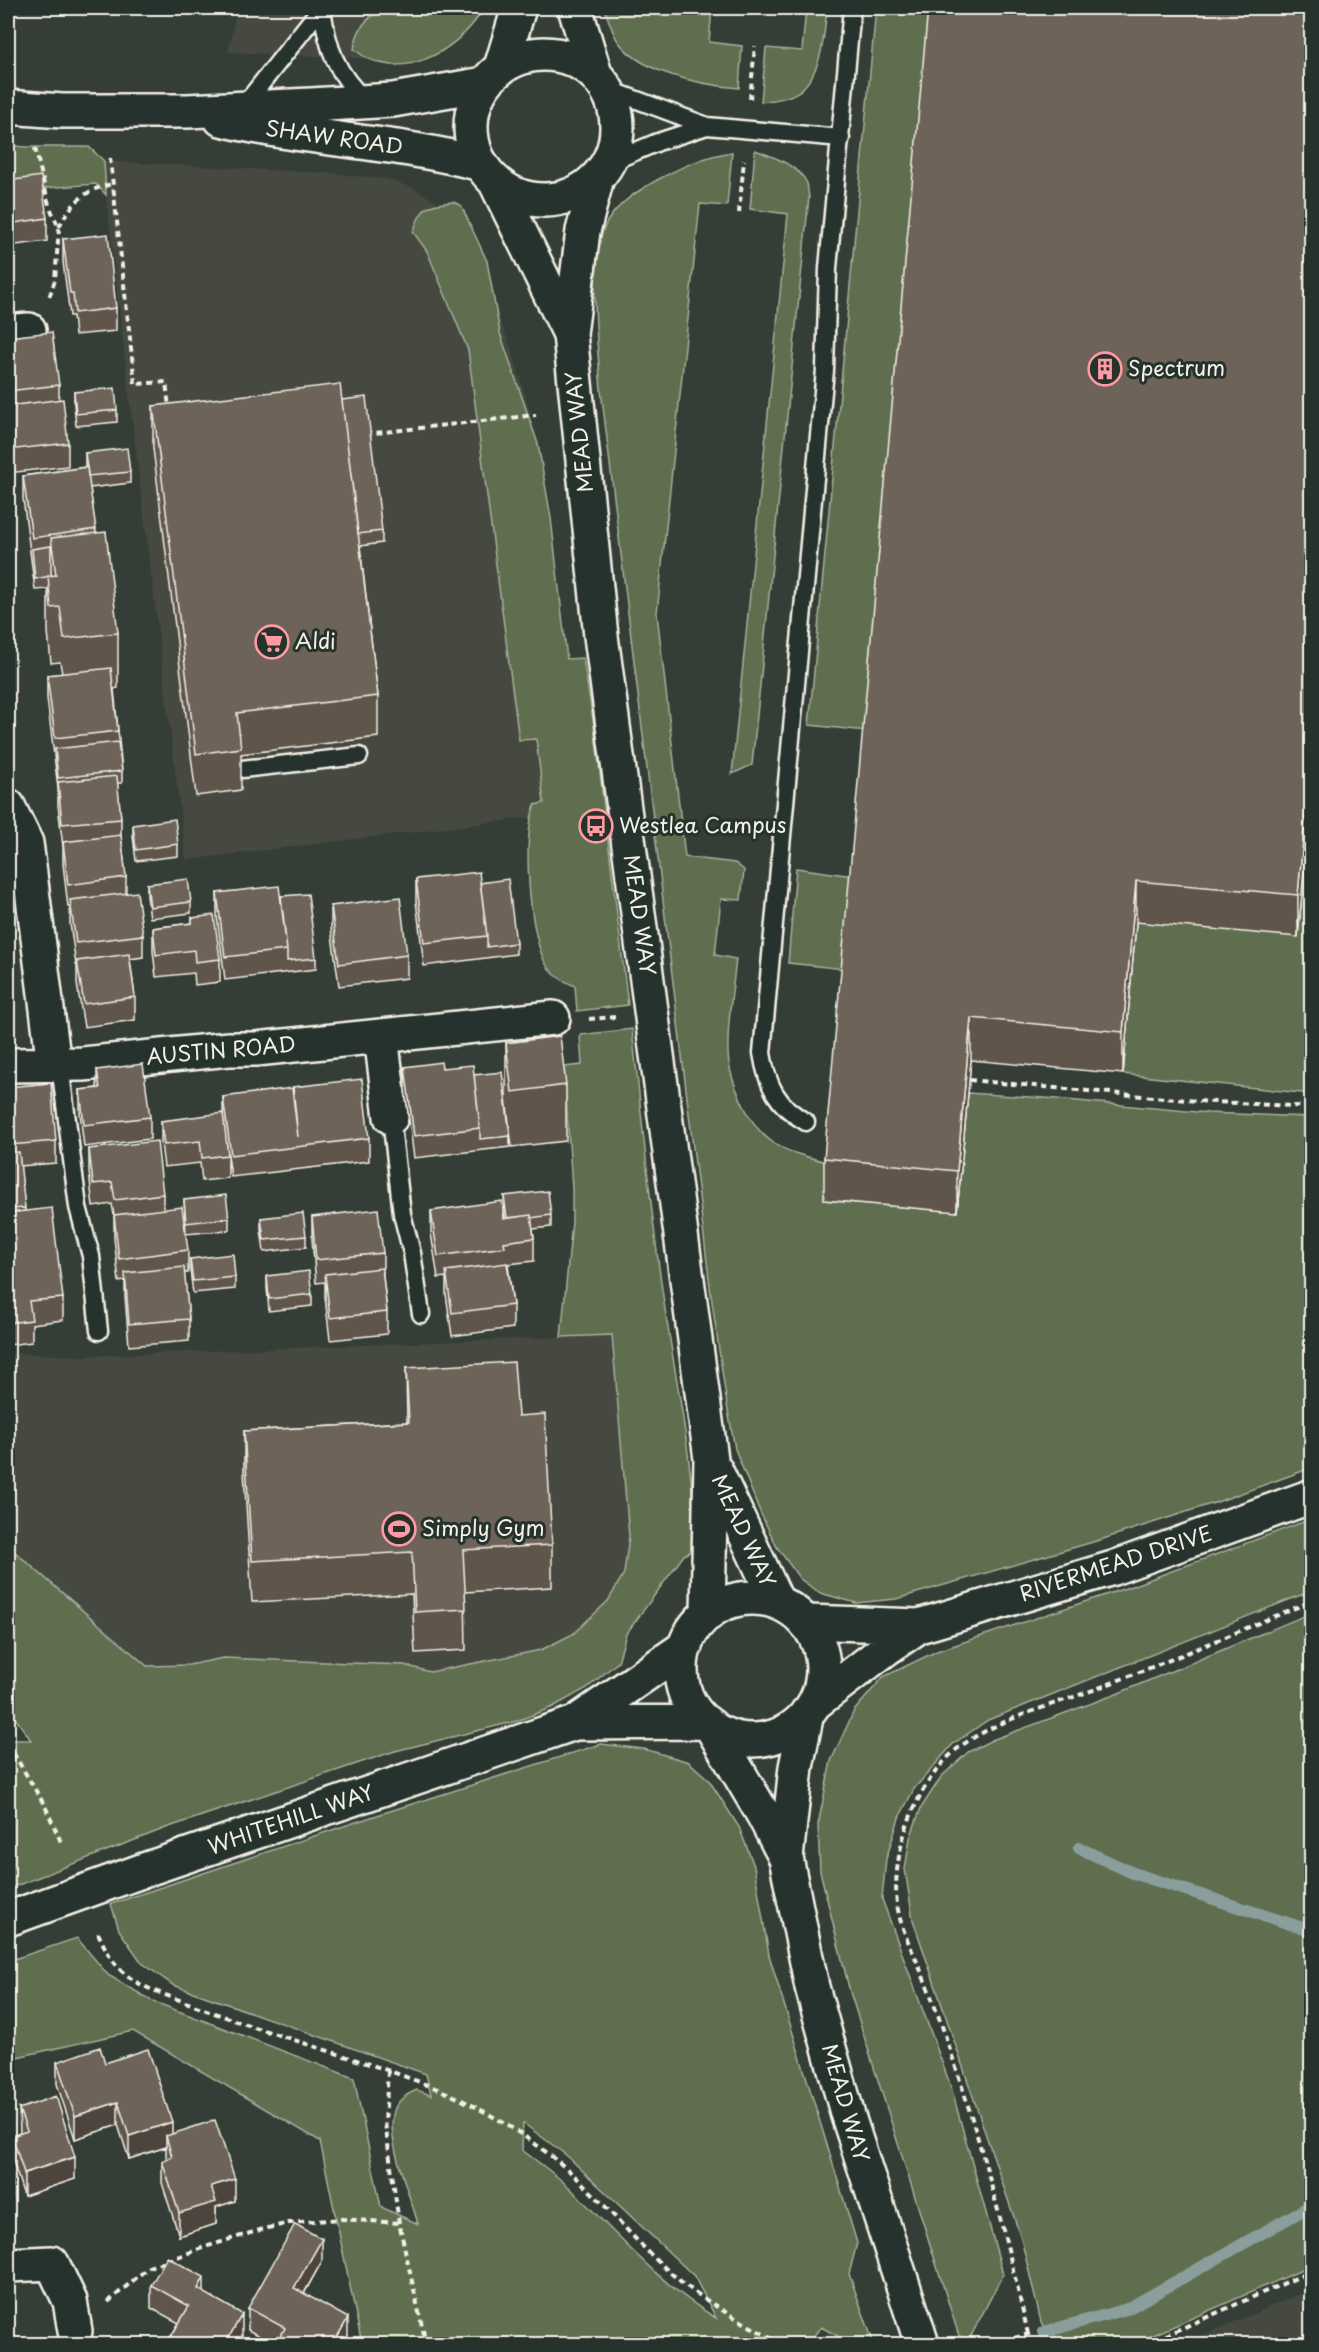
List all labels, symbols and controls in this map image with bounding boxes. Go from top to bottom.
street label: SHAW ROAD [263,111,405,162]
building icon: Spectrum [1087,351,1123,387]
place label: Spectrum [1128,351,1225,383]
street label: MEAD WAY [556,369,600,494]
supermarket icon: Aldi [254,624,290,660]
place label: Aldi [295,624,336,656]
bus stop icon: Westlea Campus [578,808,614,844]
place label: Westlea Campus [619,808,786,840]
street label: MEAD WAY [617,852,665,978]
street label: AUSTIN ROAD [145,1027,297,1071]
street label: MEAD WAY [705,1468,785,1593]
sports icon: Simply Gym [381,1511,417,1547]
place label: Simply Gym [422,1511,545,1543]
street label: RIVERMEAD DRIVE [1015,1516,1216,1608]
street label: WHITEHILL WAY [203,1775,378,1862]
street label: MEAD WAY [815,2040,879,2166]

